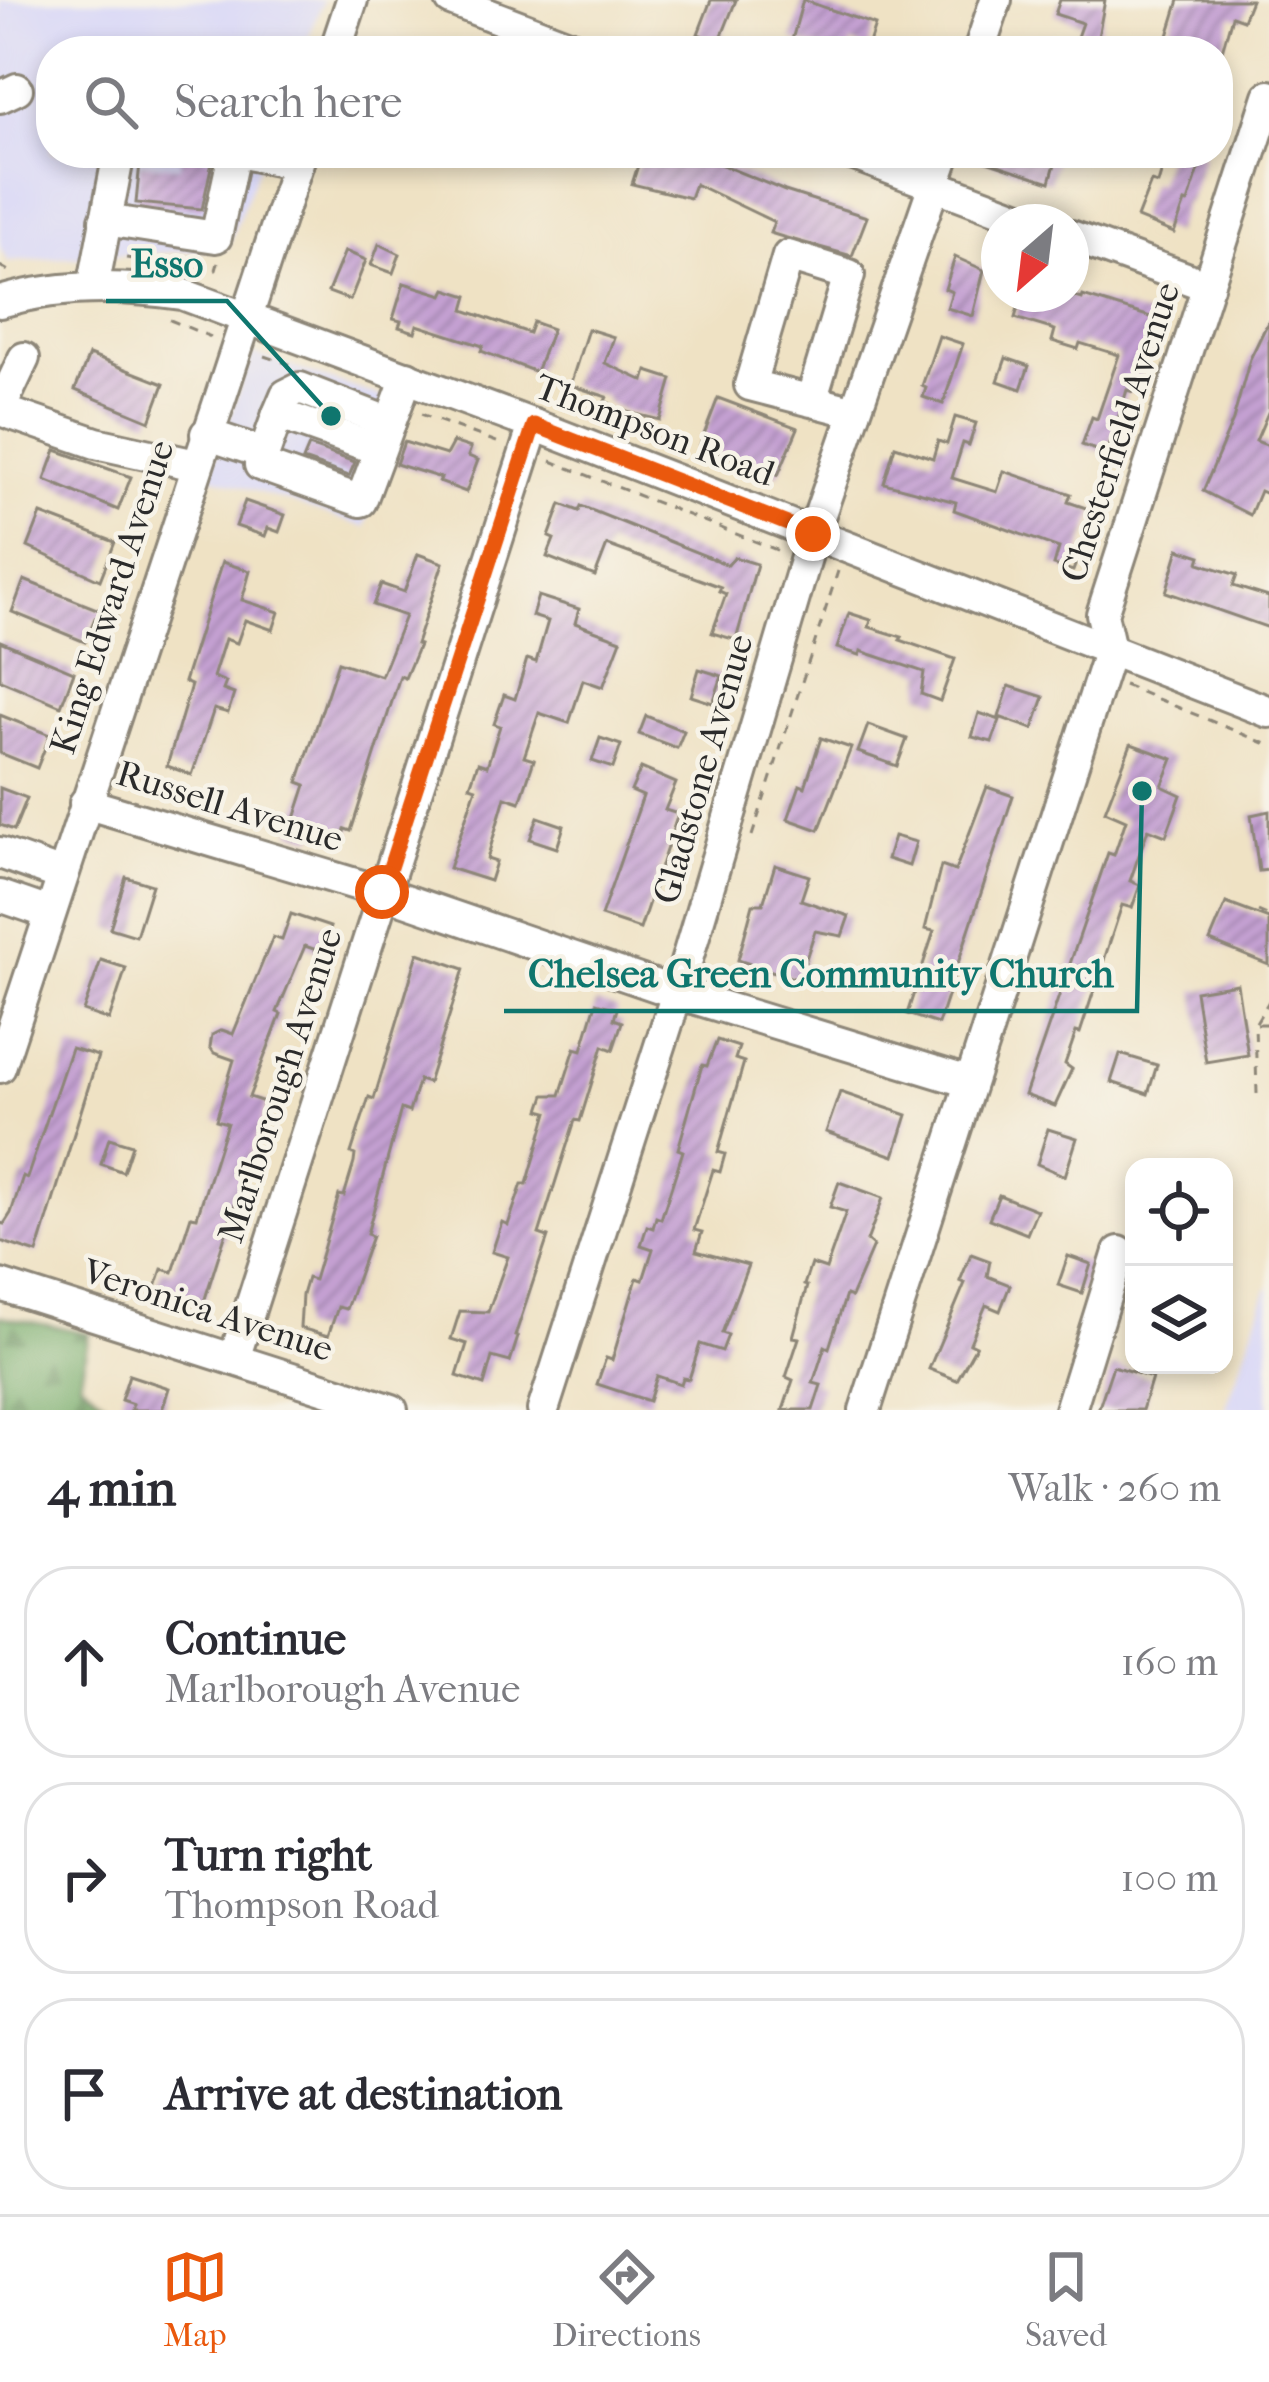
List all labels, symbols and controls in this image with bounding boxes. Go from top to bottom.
search box [36,36,1233,168]
icon: search [78,69,144,135]
text: Search here [174,76,402,129]
north arrow [981,204,1089,312]
callout: Esso [106,226,227,301]
text: Esso [131,241,203,287]
street label: Chesterfield Avenue [1052,277,1188,587]
street label: Thompson Road [530,365,781,495]
street label: King Edward Avenue [41,435,183,759]
route end [786,507,840,561]
street label: Gladstone Avenue [644,629,762,909]
street label: Russell Avenue [112,752,348,860]
route start [355,865,409,919]
street label: Marlborough Avenue [209,923,351,1247]
callout: Chelsea Green Community Church [504,936,1137,1011]
text: Chelsea Green Community Church [528,951,1115,997]
map controls [1125,1158,1233,1374]
button: locate [1125,1158,1233,1266]
street label: Veronica Avenue [77,1250,338,1370]
button: layers [1125,1266,1233,1374]
text: 4 min [48,1458,176,1518]
text: Walk · 260 m [1008,1465,1221,1511]
text: Continue [165,1613,346,1666]
icon: ahead [51,1629,117,1695]
text: 160 m [1121,1639,1218,1685]
text: Marlborough Avenue [165,1666,520,1712]
text: Turn right [165,1829,372,1882]
icon: right [51,1845,117,1911]
text: 100 m [1120,1855,1218,1901]
text: Thompson Road [165,1882,439,1928]
icon: arrive [51,2061,117,2127]
text: Arrive at destination [165,2068,562,2121]
tab: Map [162,2244,228,2355]
tab: Directions [552,2244,701,2355]
tab: Saved [1025,2244,1107,2355]

